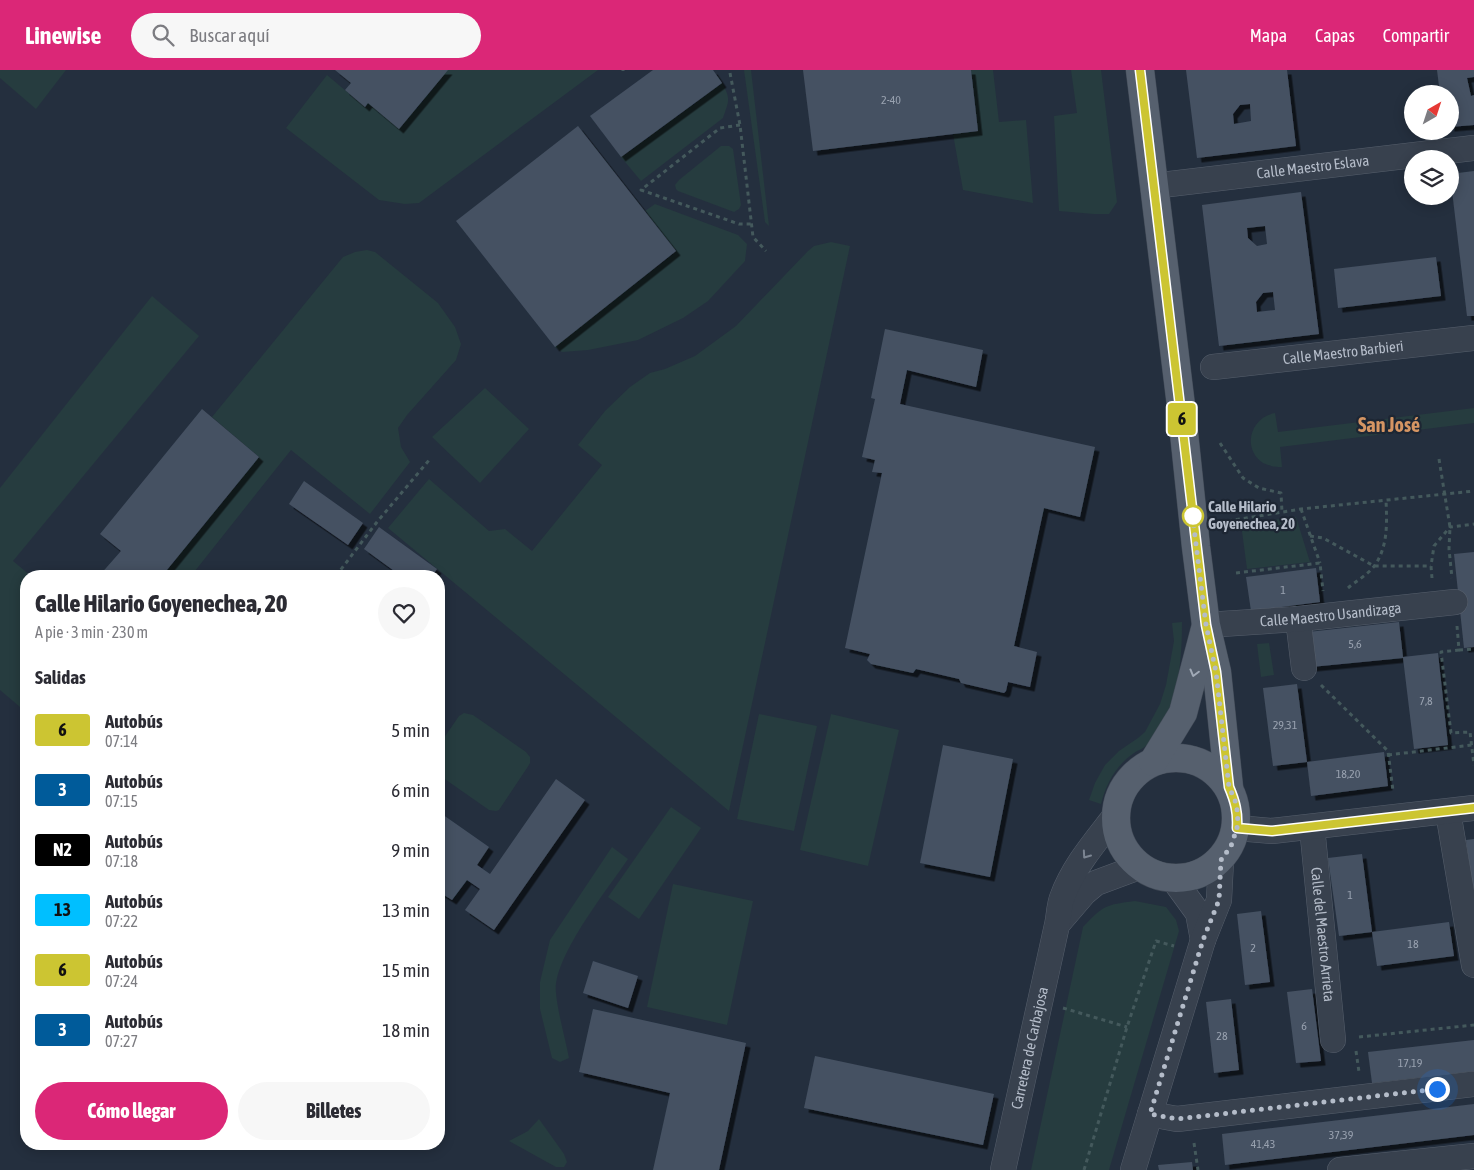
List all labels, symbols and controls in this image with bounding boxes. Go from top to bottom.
search box [131,13,481,58]
icon: search [149,21,177,49]
text: Linewise [25,22,101,49]
text: Buscar aquí [189,24,270,46]
text: Mapa [1250,25,1287,46]
text: Capas [1315,25,1355,46]
text: Compartir [1383,25,1449,46]
north arrow [1404,85,1459,140]
map controls [1404,85,1459,205]
house number: 2-40 [881,93,901,107]
button: layers [1404,150,1459,205]
street label: Calle Maestro Eslava [1256,151,1370,182]
street label: Calle Maestro Barbieri [1282,337,1404,367]
line badge: 6 [1166,403,1198,435]
text: 6 [1178,408,1186,429]
district label: San José [1358,413,1420,436]
place label: Calle Hilario Goyenechea, 20 [1208,498,1295,532]
marker: Calle Hilario Goyenechea, 20 [1182,505,1204,527]
house number: 1 [1280,583,1286,597]
button: heart [378,587,430,639]
text: Calle Hilario Goyenechea, 20 [35,590,287,617]
street label: Calle Maestro Usandizaga [1259,599,1402,629]
text: A pie · 3 min · 230 m [35,623,148,641]
house number: 5,6 [1348,637,1362,651]
text: Salidas [35,666,86,688]
one-way arrow [1189,668,1199,676]
house number: 7,8 [1419,694,1433,708]
text: Autobús [105,710,163,732]
house number: 29,31 [1273,718,1298,732]
text: 6 [58,719,67,740]
text: 5 min [391,719,430,741]
text: 07:14 [105,732,138,750]
house number: 18,20 [1336,767,1361,781]
text: Autobús [105,770,163,792]
text: 3 [58,779,67,800]
text: 6 min [391,779,430,801]
text: 07:15 [105,792,138,810]
text: Autobús [105,830,163,852]
text: N2 [53,839,72,860]
text: 9 min [391,839,430,861]
one-way arrow [1083,849,1092,859]
text: 07:18 [105,852,138,870]
street label: Calle del Maestro Arrieta [1308,866,1338,1003]
house number: 1 [1347,888,1353,902]
text: Autobús [105,890,163,912]
text: 13 [54,899,71,920]
text: 13 min [382,899,430,921]
text: 07:22 [105,912,138,930]
house number: 18 [1407,937,1419,951]
house number: 2 [1250,941,1256,955]
text: Autobús [105,950,163,972]
text: 6 [58,959,67,980]
text: 15 min [382,959,430,981]
text: 07:24 [105,972,138,990]
street label: Carretera de Carbajosa [1008,985,1051,1111]
text: Autobús [105,1010,163,1032]
text: 3 [58,1019,67,1040]
text: 18 min [382,1019,430,1041]
house number: 6 [1301,1019,1307,1033]
house number: 28 [1216,1029,1228,1043]
text: 07:27 [105,1032,138,1050]
house number: 17,19 [1398,1056,1423,1070]
your location [1425,1077,1450,1102]
button: Cómo llegar [35,1082,228,1140]
button: Billetes [238,1082,430,1140]
house number: 37,39 [1329,1128,1354,1142]
house number: 41,43 [1251,1137,1275,1151]

